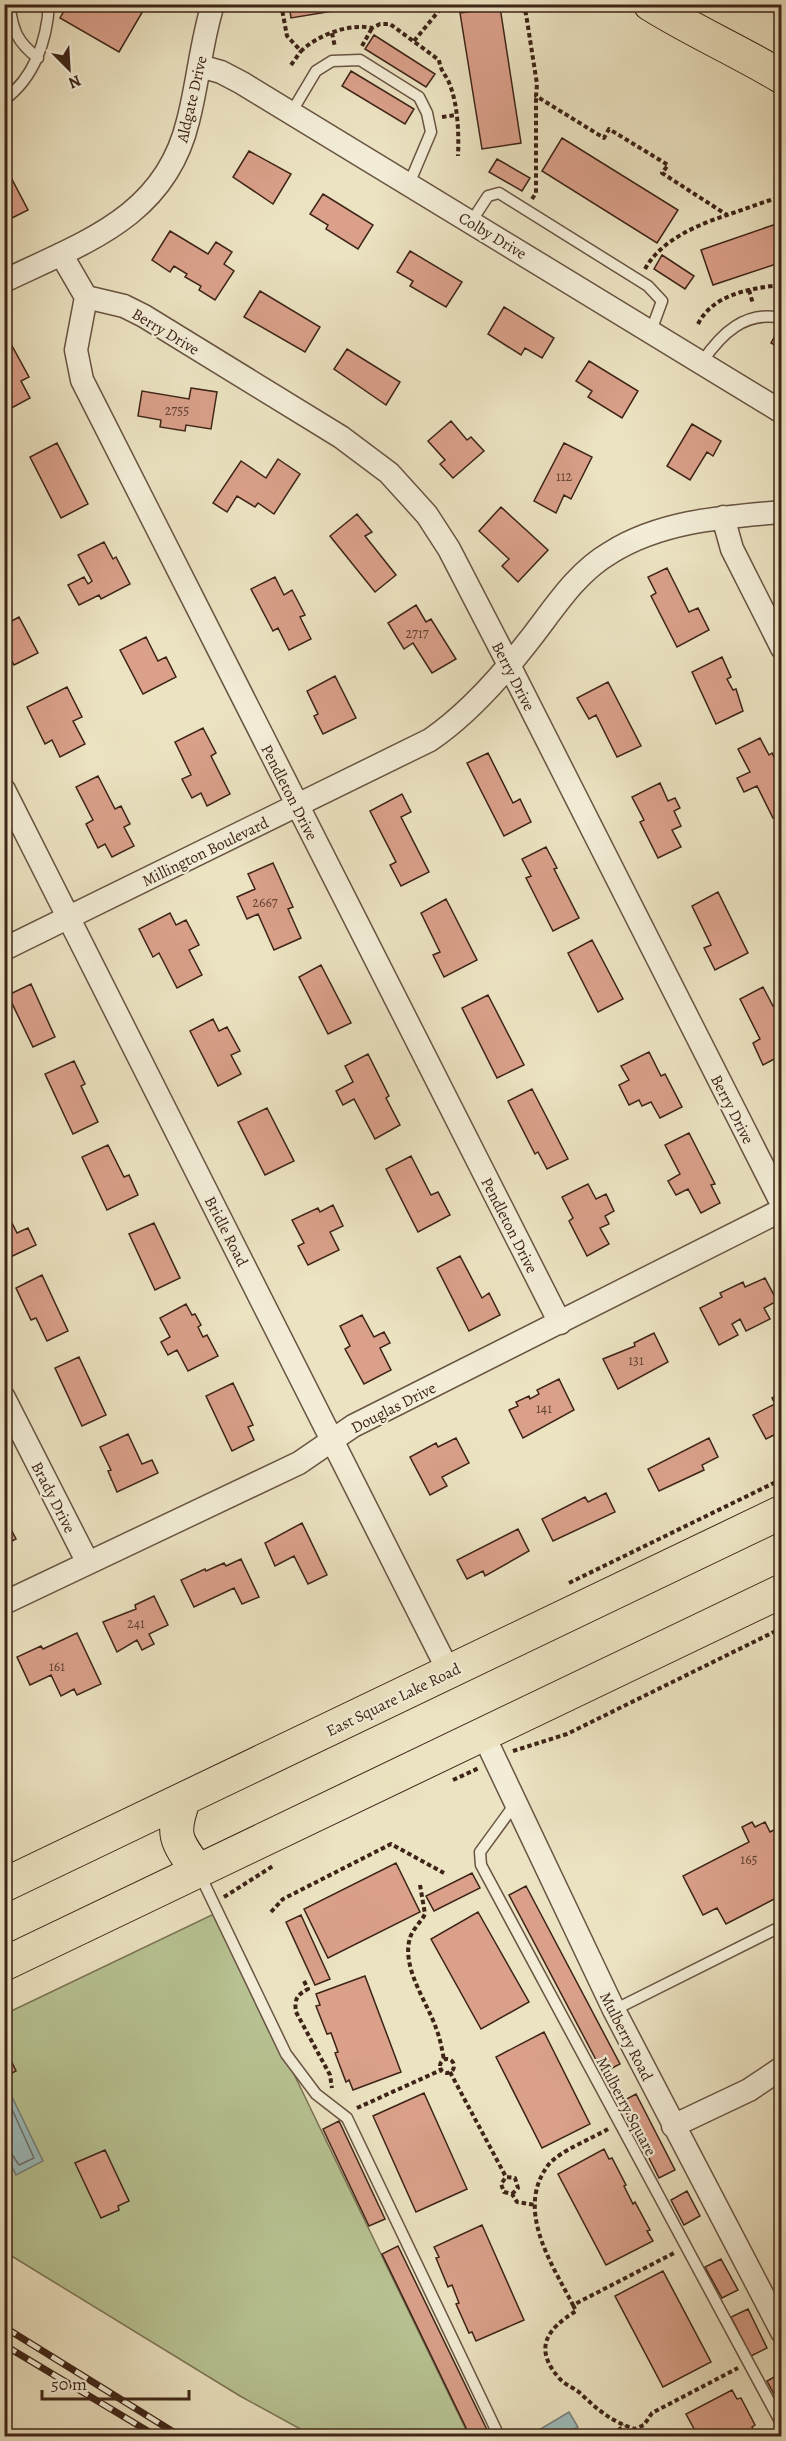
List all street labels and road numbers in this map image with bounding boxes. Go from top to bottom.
street label: Aldgate Drive [171,54,213,146]
street label: Colby Drive [454,207,531,265]
street label: Berry Drive [128,303,203,361]
street label: Berry Drive [486,638,540,715]
street label: Pendleton Drive [256,741,323,844]
street label: Millington Boulevard [139,812,273,892]
street label: Berry Drive [705,1071,759,1148]
street label: Pendleton Drive [476,1174,543,1277]
street label: Bridle Road [199,1193,253,1271]
street label: Douglas Drive [347,1377,440,1439]
street label: Brady Drive [26,1458,81,1537]
street label: East Square Lake Road [322,1658,465,1742]
street label: Mulberry Road [594,1988,658,2085]
street label: Mulberry Square [591,2053,662,2160]

